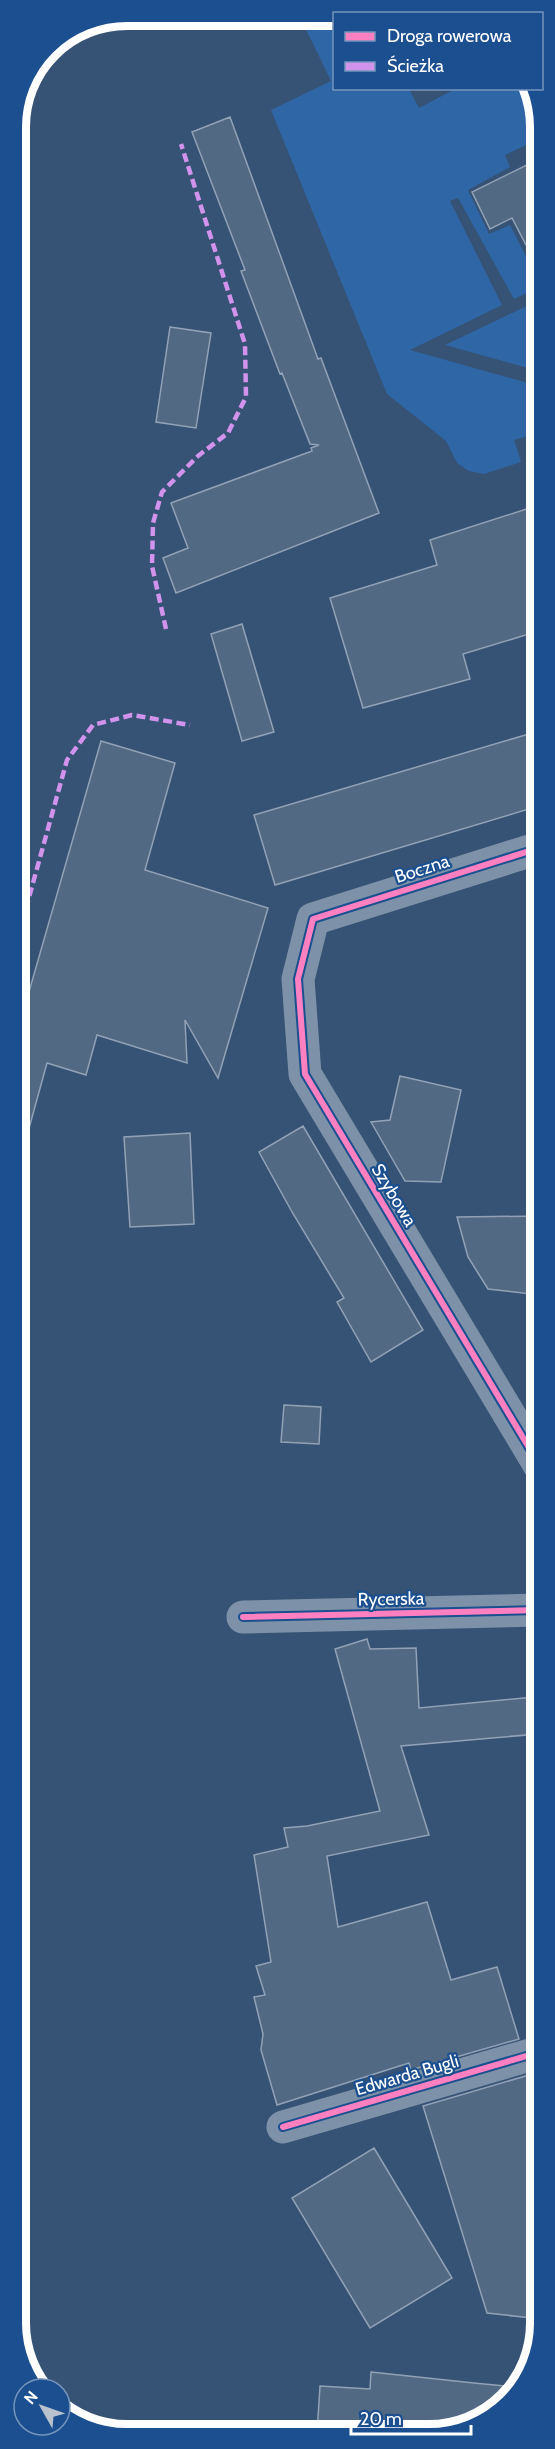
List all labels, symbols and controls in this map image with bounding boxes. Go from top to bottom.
legend [333,12,543,90]
text: Droga rowerowa [387,25,512,47]
text: Ścieżka [387,55,444,77]
street label: Boczna [392,850,452,888]
street label: Szybowa [367,1160,421,1231]
street label: Rycerska [357,1587,425,1611]
street label: Edwarda Bugli [353,2050,461,2100]
north arrow [12,2377,72,2437]
text: N [20,2387,42,2408]
scale bar [351,2398,471,2436]
text: 20 m [360,2408,402,2430]

